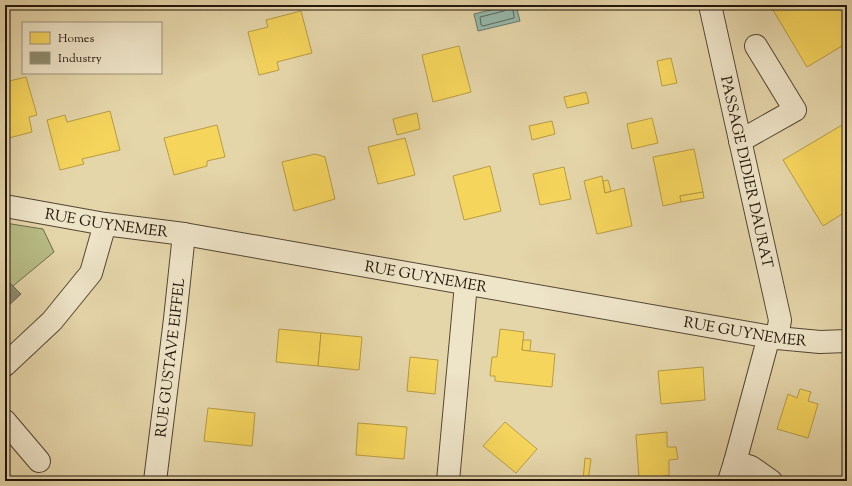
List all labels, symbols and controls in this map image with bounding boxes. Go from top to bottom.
legend [22,22,162,74]
text: Homes [58,30,94,48]
text: Industry [58,50,102,68]
street label: PASSAGE DIDIER DAURAT [714,74,777,271]
street label: RUE GUYNEMER [43,204,169,244]
street label: RUE GUYNEMER [363,257,489,299]
street label: RUE GUSTAVE EIFFEL [151,277,191,439]
street label: RUE GUYNEMER [682,313,808,353]

